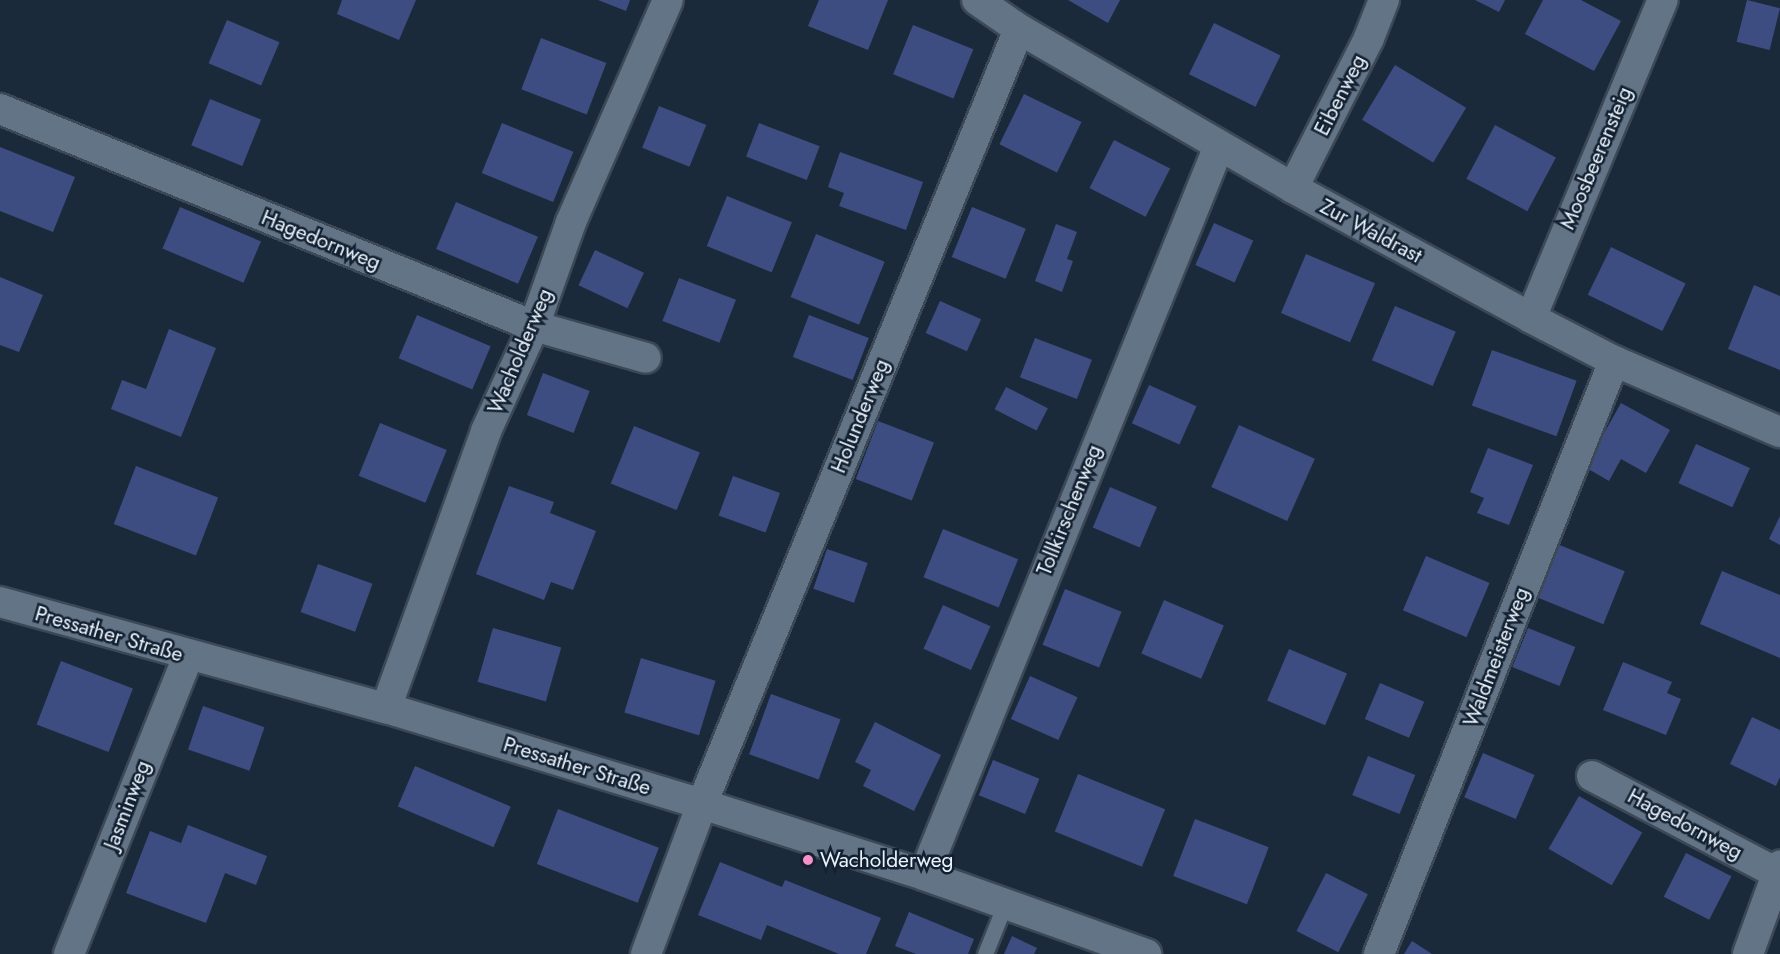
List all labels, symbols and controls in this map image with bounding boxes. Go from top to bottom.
street label: Eibenweg [1309,50,1371,140]
street label: Moosbeerensteig [1555,83,1637,233]
street label: Zur Waldrast [1316,194,1426,268]
street label: Hagedornweg [258,205,384,275]
street label: Wacholderweg [482,285,558,417]
street label: Holunderweg [826,355,894,477]
street label: Tollkirschenweg [1031,441,1107,579]
street label: Waldmeisterweg [1458,584,1534,730]
street label: Pressather Straße [32,601,186,667]
street label: Pressather Straße [500,732,654,800]
street label: Jasminweg [99,757,155,853]
street label: Hagedornweg [1623,783,1747,865]
place label: Wacholderweg [820,847,954,873]
marker: Wacholderweg [801,853,815,867]

